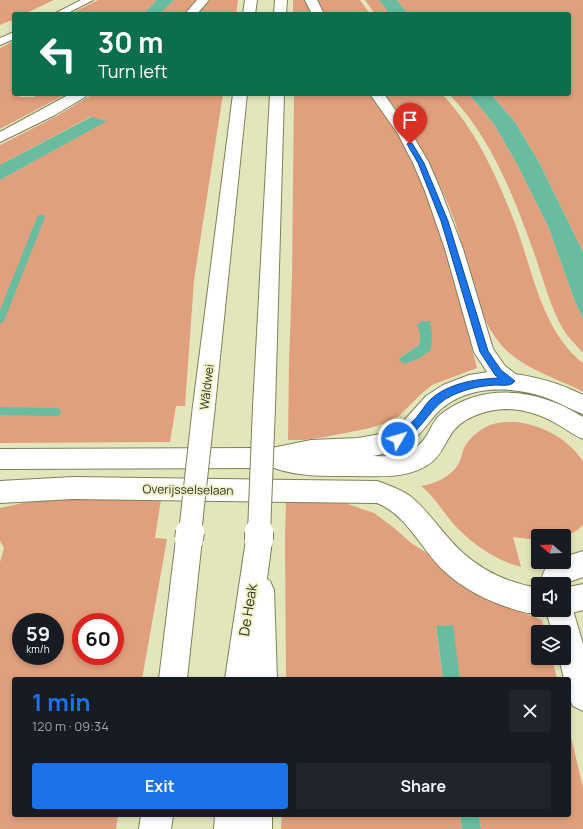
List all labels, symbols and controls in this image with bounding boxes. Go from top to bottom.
text: 30 m [98,23,163,61]
icon: left [32,28,84,80]
text: Turn left [98,59,168,83]
pin [393,103,427,144]
icon: arrive [399,109,421,131]
street label: Wâldwei [195,363,218,411]
position arrow [377,418,419,460]
street label: Overijsselselaan [143,480,233,499]
north arrow [531,529,571,569]
map controls [531,529,571,665]
button: sound [531,577,571,617]
street label: De Heak [234,581,261,637]
speed limit sign: 60 [72,613,124,665]
text: 59 [26,620,50,647]
button: layers [531,625,571,665]
text: km/h [26,642,50,656]
text: 1 min [32,685,91,718]
button: close [509,690,551,732]
text: 120 m · 09:34 [32,717,109,735]
button: Exit [32,763,288,809]
button: Share [296,763,551,809]

